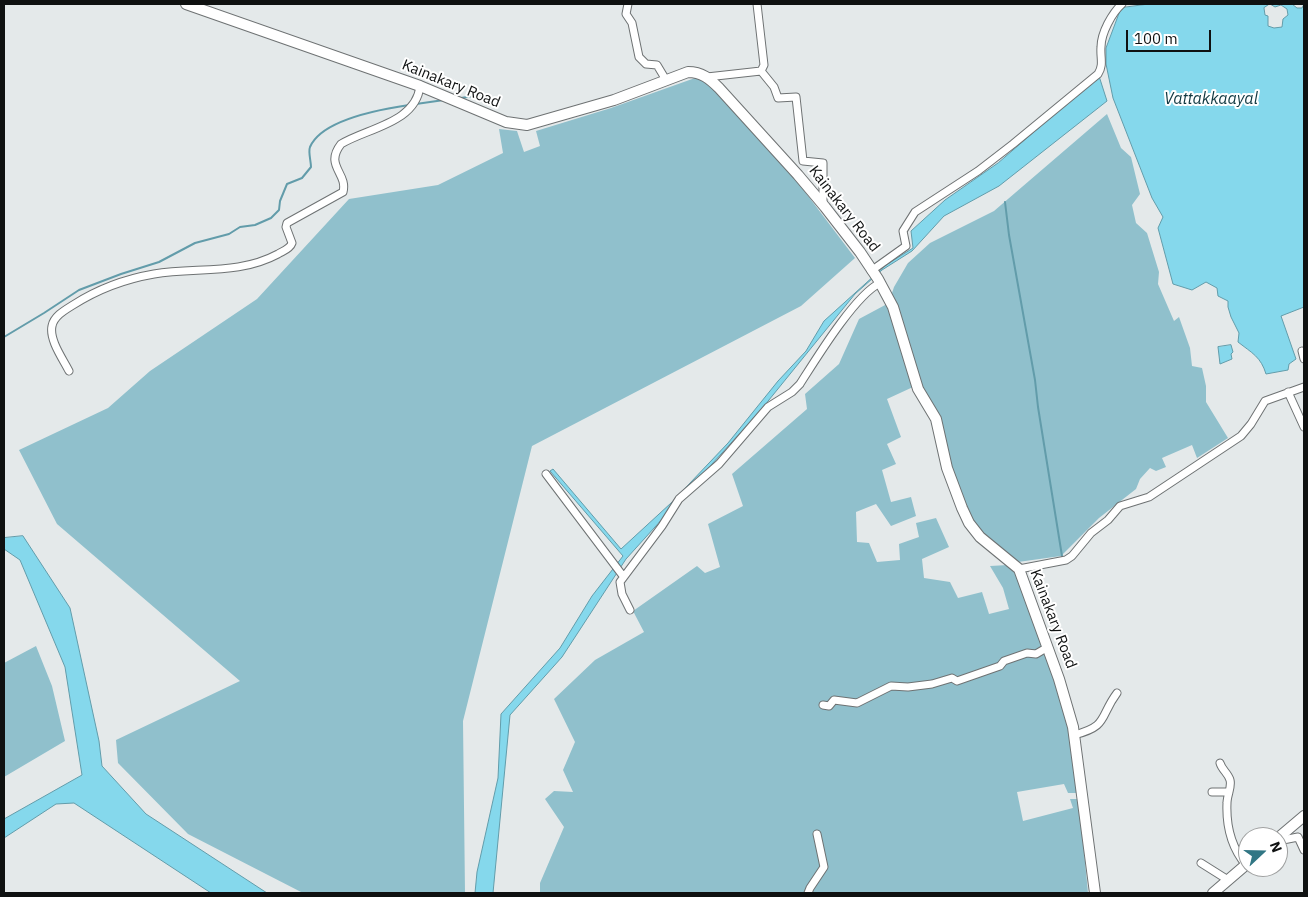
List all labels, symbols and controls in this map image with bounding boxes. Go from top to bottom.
scale bar [1128,20,1213,52]
text: 100 m [1134,29,1178,48]
street label: Kainakary Road [399,56,503,112]
water label: Vattakkaayal [1164,89,1258,109]
street label: Kainakary Road [805,162,883,256]
street label: Kainakary Road [1026,567,1080,671]
north arrow [1238,827,1288,877]
text: N [1266,839,1286,855]

